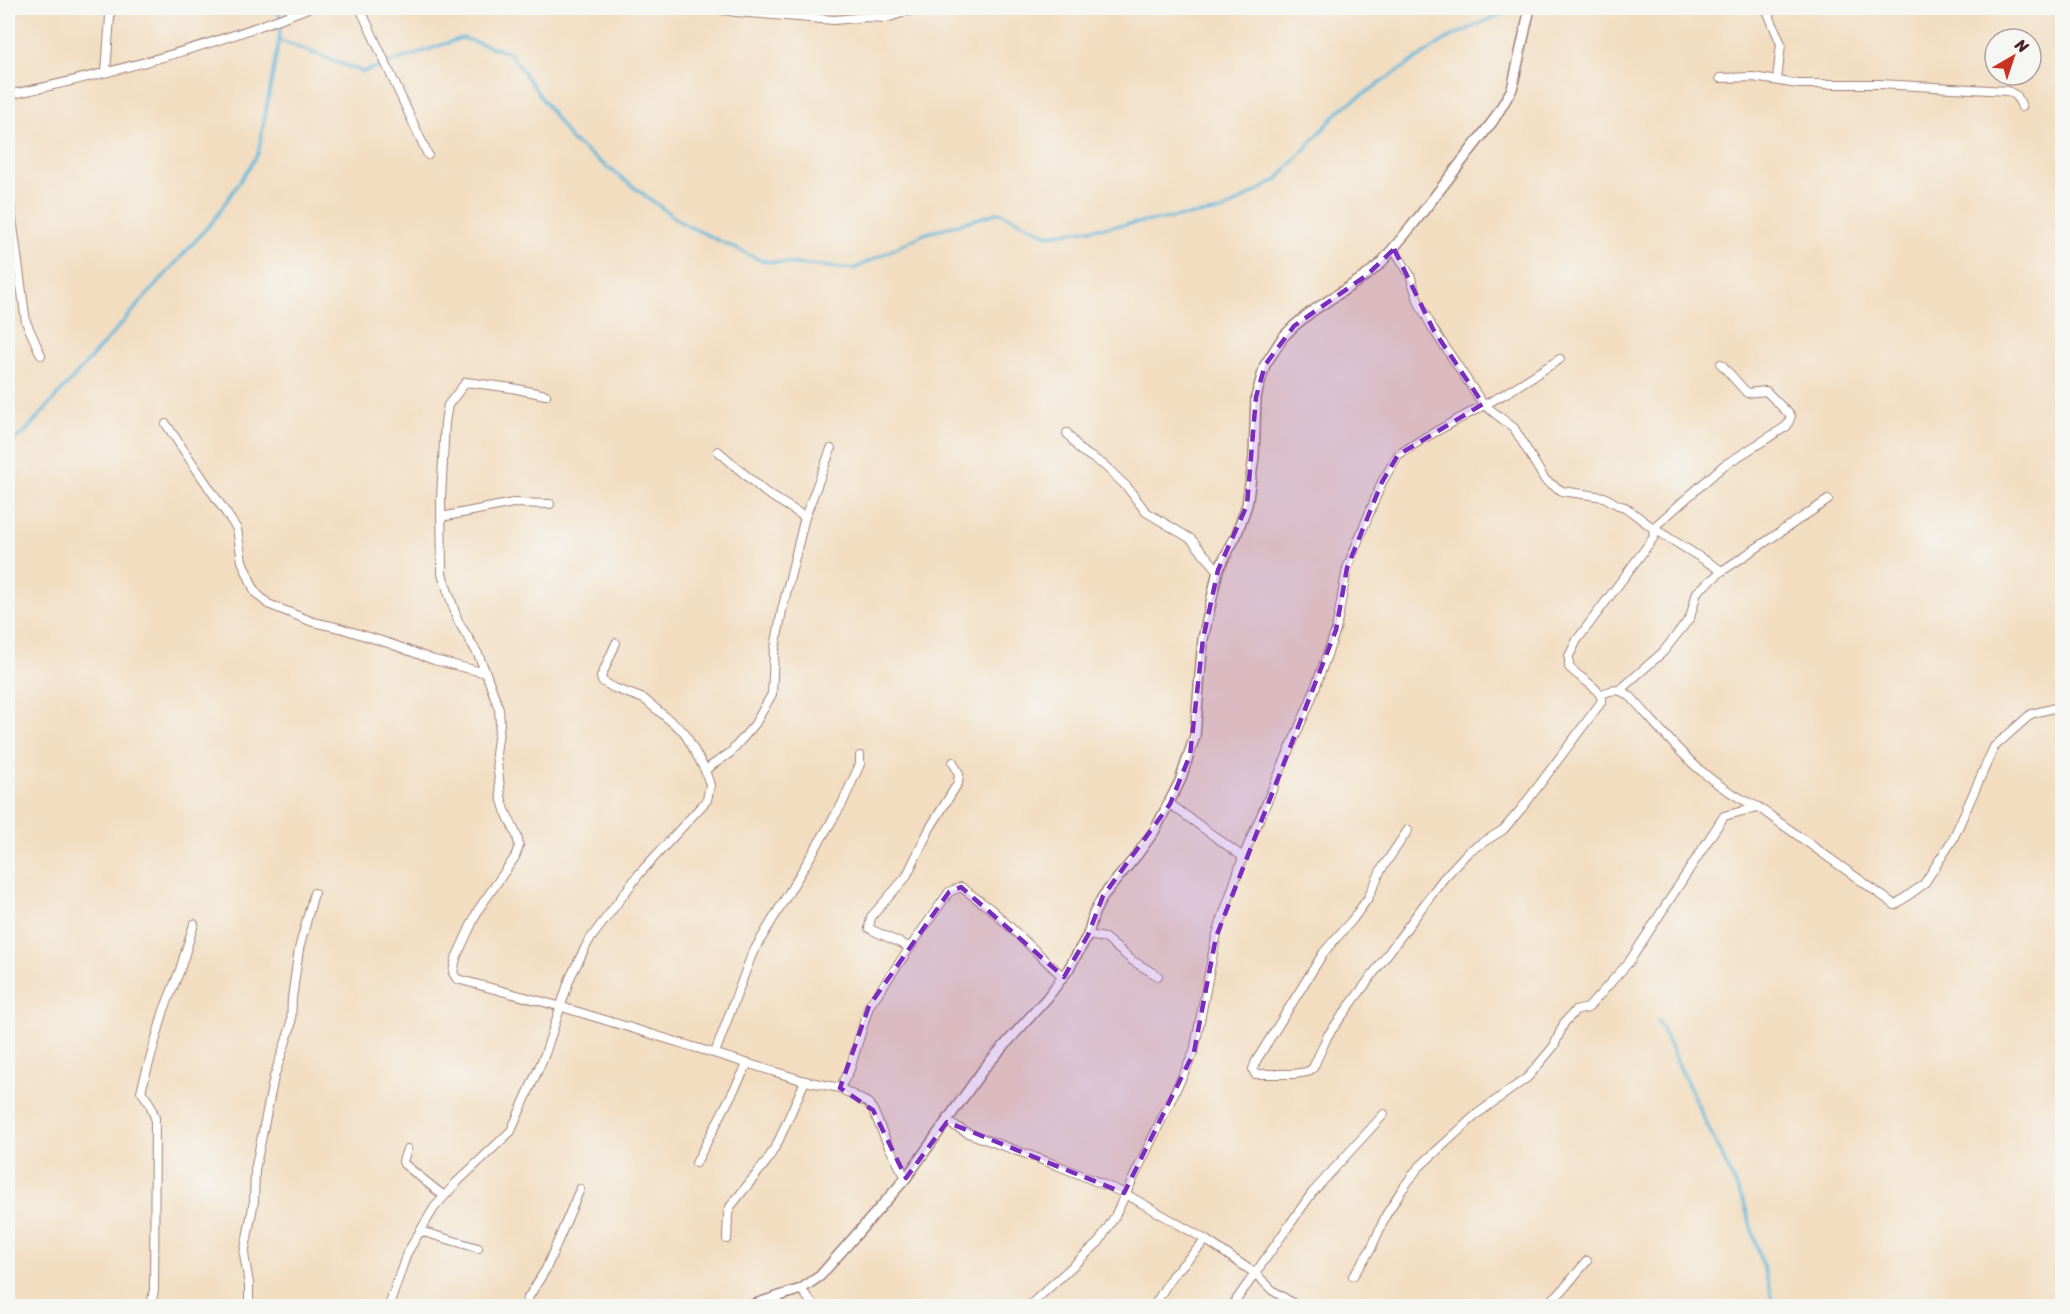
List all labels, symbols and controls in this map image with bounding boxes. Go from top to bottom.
north arrow [1983,27,2043,87]
text: N [2008,30,2036,61]

